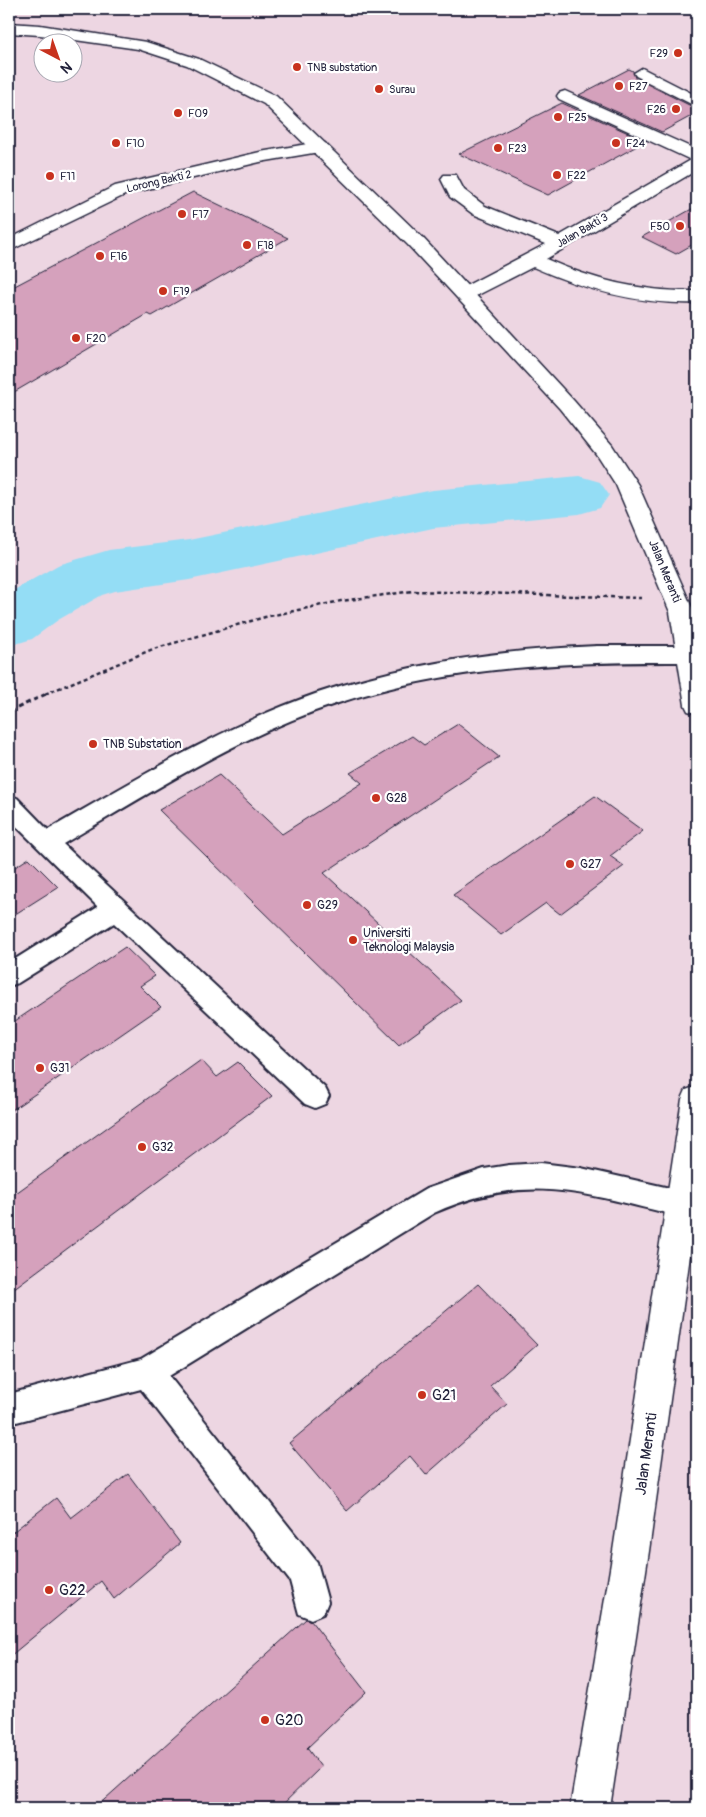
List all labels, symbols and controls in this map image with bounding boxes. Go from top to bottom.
north arrow [32,32,82,82]
place label: F29 [650,47,668,60]
marker: F29 [672,47,684,59]
text: N [57,58,75,77]
marker: TNB substation [291,61,303,73]
place label: TNB substation [307,61,377,74]
marker: F27 [613,80,625,92]
place label: F27 [629,80,648,93]
marker: Surau [373,83,385,95]
place label: Surau [389,83,415,96]
place label: F26 [647,103,666,116]
marker: F26 [670,103,682,115]
marker: F09 [172,107,184,119]
place label: F09 [188,107,208,120]
marker: F25 [552,111,564,123]
place label: F25 [568,111,587,124]
marker: F10 [110,137,122,149]
place label: F10 [126,137,144,150]
marker: F24 [610,137,622,149]
place label: F24 [626,137,646,150]
marker: F23 [492,142,504,154]
place label: F23 [508,142,527,155]
street label: Lorong Bakti 2 [125,168,193,195]
marker: F22 [551,169,563,181]
place label: F22 [567,169,586,182]
marker: F11 [44,170,56,182]
place label: F11 [60,170,75,183]
marker: F17 [176,208,188,220]
place label: F17 [192,208,209,221]
street label: Jalan Bakti 3 [554,210,610,250]
place label: F50 [650,220,670,233]
marker: F50 [674,220,686,232]
marker: F18 [241,239,253,251]
place label: F18 [257,239,274,252]
marker: F16 [94,250,106,262]
place label: F16 [110,250,127,263]
marker: F19 [157,285,169,297]
place label: F19 [173,285,190,298]
marker: F20 [70,332,82,344]
place label: F20 [86,332,106,345]
street label: Jalan Meranti [645,538,684,605]
place label: TNB Substation [103,737,182,752]
marker: TNB Substation [87,738,99,750]
place label: G28 [386,791,407,806]
marker: G28 [370,792,382,804]
place label: G27 [580,857,602,872]
marker: G27 [564,858,576,870]
place label: G29 [317,898,338,913]
marker: G29 [301,899,313,911]
place label: Universiti Teknologi Malaysia [363,926,455,955]
marker: Universiti Teknologi Malaysia [347,934,359,946]
place label: G31 [50,1061,69,1076]
marker: G31 [34,1062,46,1074]
place label: G32 [152,1140,174,1155]
marker: G32 [136,1141,148,1153]
place label: G21 [432,1386,456,1405]
marker: G21 [416,1389,428,1401]
street label: Jalan Meranti [631,1411,662,1497]
place label: G22 [59,1581,86,1600]
marker: G22 [43,1584,55,1596]
place label: G20 [275,1711,304,1730]
marker: G20 [259,1714,271,1726]

